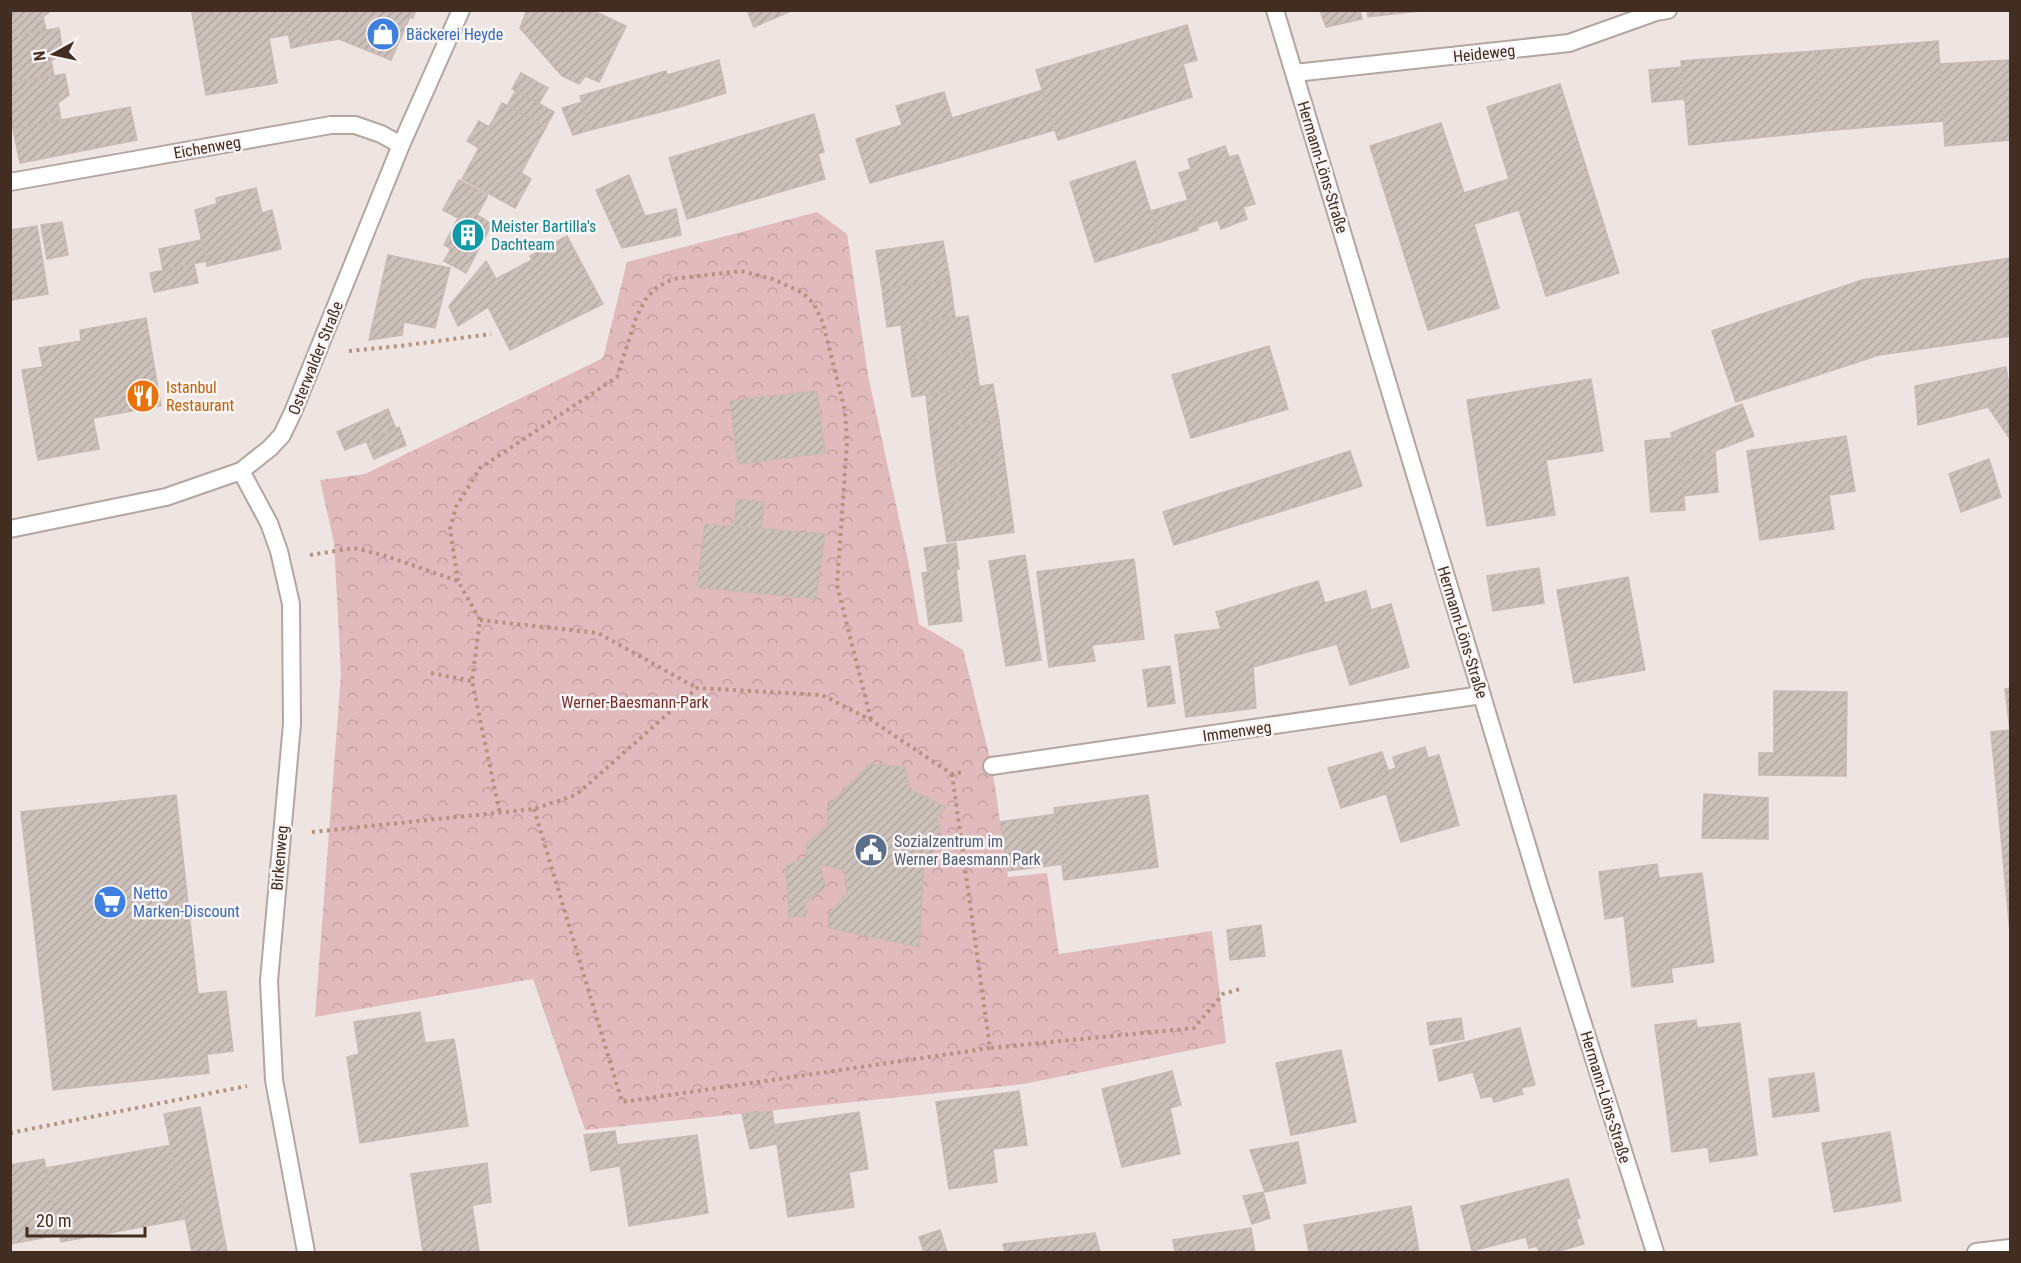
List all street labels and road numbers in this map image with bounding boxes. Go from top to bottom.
street label: Heideweg [1452,41,1516,66]
street label: Hermann-Löns-Straße [1293,99,1352,236]
street label: Eichenweg [172,132,242,163]
street label: Osterwalder Straße [284,299,347,418]
street label: Hermann-Löns-Straße [1433,564,1492,701]
street label: Immenweg [1202,717,1273,746]
street label: Birkenweg [267,825,292,891]
street label: Hermann-Löns-Straße [1576,1029,1635,1166]

